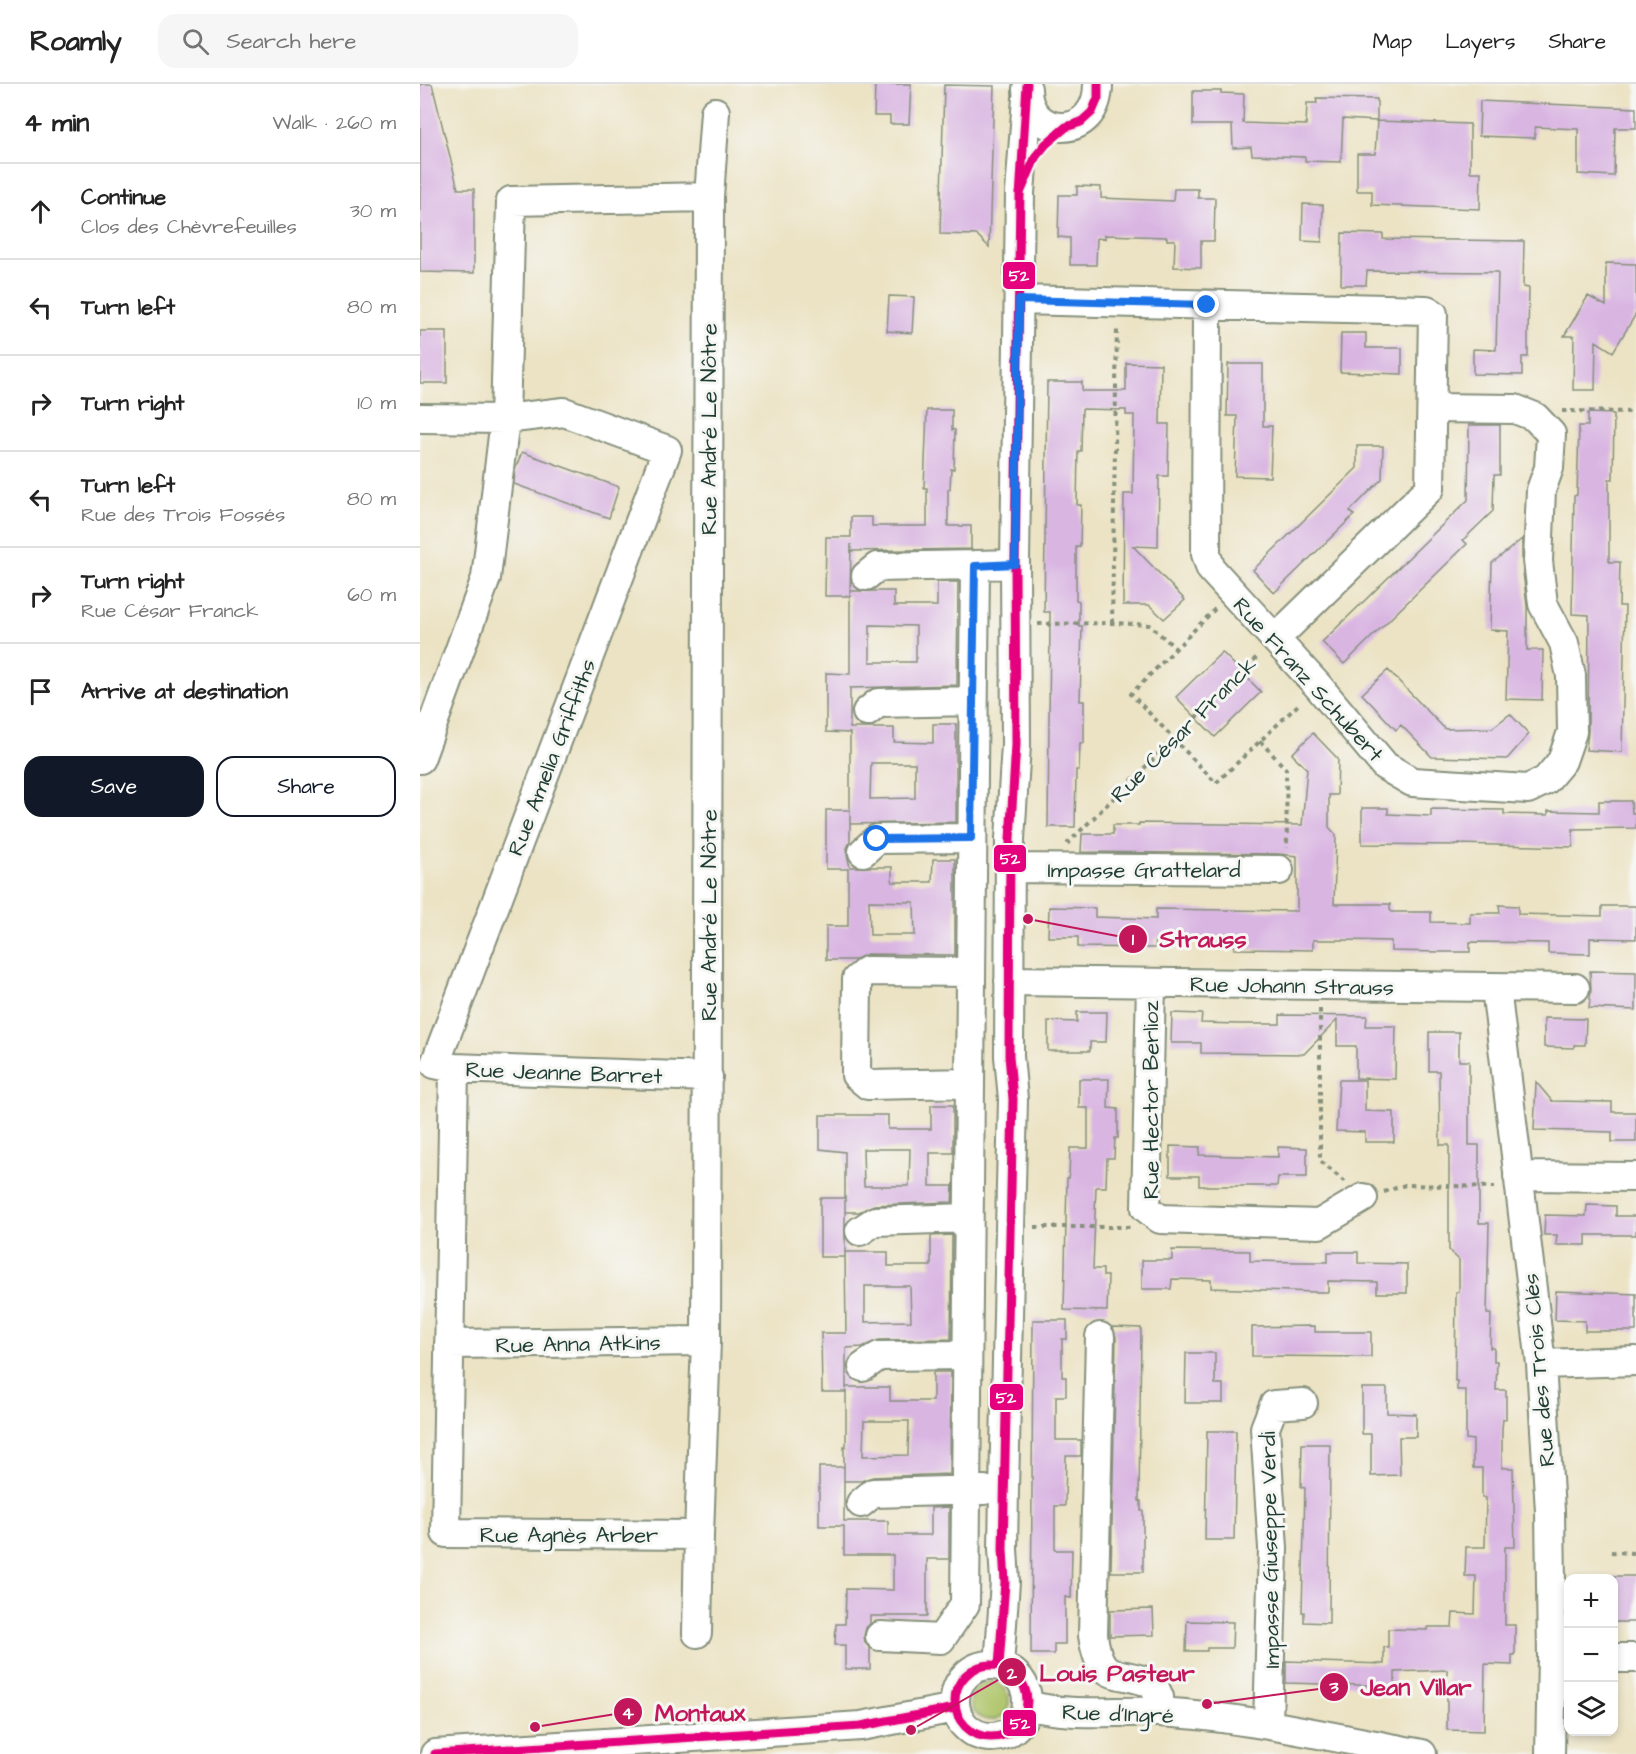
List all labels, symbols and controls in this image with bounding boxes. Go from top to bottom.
search box [158,14,578,68]
text: Roamly [30,22,122,61]
icon: search [179,25,212,58]
text: Search here [227,26,356,57]
text: Map [1372,27,1412,56]
text: Layers [1445,27,1515,56]
text: Share [1548,27,1606,56]
text: 4 min [24,105,89,141]
text: Walk · 260 m [273,109,396,137]
text: Continue [81,182,166,213]
icon: ahead [24,195,57,228]
text: 30 m [350,197,396,225]
text: Clos des Chèvrefeuilles [81,213,297,241]
line badge: 52 [1002,261,1036,290]
text: 52 [1009,265,1030,287]
icon: left [24,291,57,324]
route end [1193,291,1219,317]
text: Turn left [81,292,175,323]
text: 80 m [347,293,396,321]
street label: Rue André Le Nôtre [694,323,725,535]
icon: right [24,387,57,420]
text: Turn right [81,388,184,419]
text: 10 m [357,389,396,417]
text: Turn left [81,470,175,501]
icon: left [24,483,57,516]
text: 80 m [347,485,396,513]
text: Rue des Trois Fossés [81,501,285,529]
text: Turn right [81,566,184,597]
icon: right [24,579,57,612]
text: 60 m [347,581,396,609]
street label: Rue Franz Schubert [1225,591,1390,769]
text: Rue César Franck [81,597,258,625]
street label: Rue César Franck [1104,650,1264,810]
street label: Rue Amelia Griffiths [501,655,604,860]
icon: arrive [24,675,57,708]
text: Arrive at destination [81,676,288,707]
button: Save [24,756,204,817]
button: Share [216,756,396,817]
street label: Rue André Le Nôtre [694,809,725,1021]
route start [863,825,889,851]
line badge: 52 [993,844,1027,873]
text: 52 [1000,848,1021,870]
street label: Impasse Grattelard [1047,855,1241,886]
callout: Strauss [1118,918,1259,960]
text: Strauss [1159,923,1246,957]
text: 1 [1132,927,1135,952]
street label: Rue Johann Strauss [1190,969,1394,1004]
street label: Rue Hector Berlioz [1136,1001,1167,1199]
street label: Rue Jeanne Barret [465,1055,663,1092]
street label: Rue des Trois Clés [1516,1272,1563,1468]
street label: Rue Anna Atkins [495,1328,661,1361]
line badge: 52 [989,1383,1024,1411]
text: 52 [996,1387,1017,1409]
street label: Impasse Giuseppe Verdi [1253,1431,1288,1669]
street label: Rue Agnès Arber [480,1520,658,1552]
map controls [1564,1574,1618,1736]
button: + [1564,1574,1618,1628]
button: − [1564,1628,1618,1682]
callout: Louis Pasteur [997,1651,1206,1693]
text: Louis Pasteur [1039,1657,1195,1691]
text: 2 [1006,1661,1018,1686]
callout: Jean Villar [1319,1666,1484,1708]
text: Jean Villar [1359,1671,1472,1705]
text: 3 [1328,1675,1339,1700]
button: layers [1564,1682,1618,1736]
callout: Montaux [613,1691,758,1733]
text: Montaux [655,1697,746,1731]
street label: Rue d'Ingré [1061,1697,1175,1733]
text: 4 [622,1701,635,1726]
line badge: 52 [1002,1709,1037,1737]
text: 52 [1010,1713,1031,1735]

